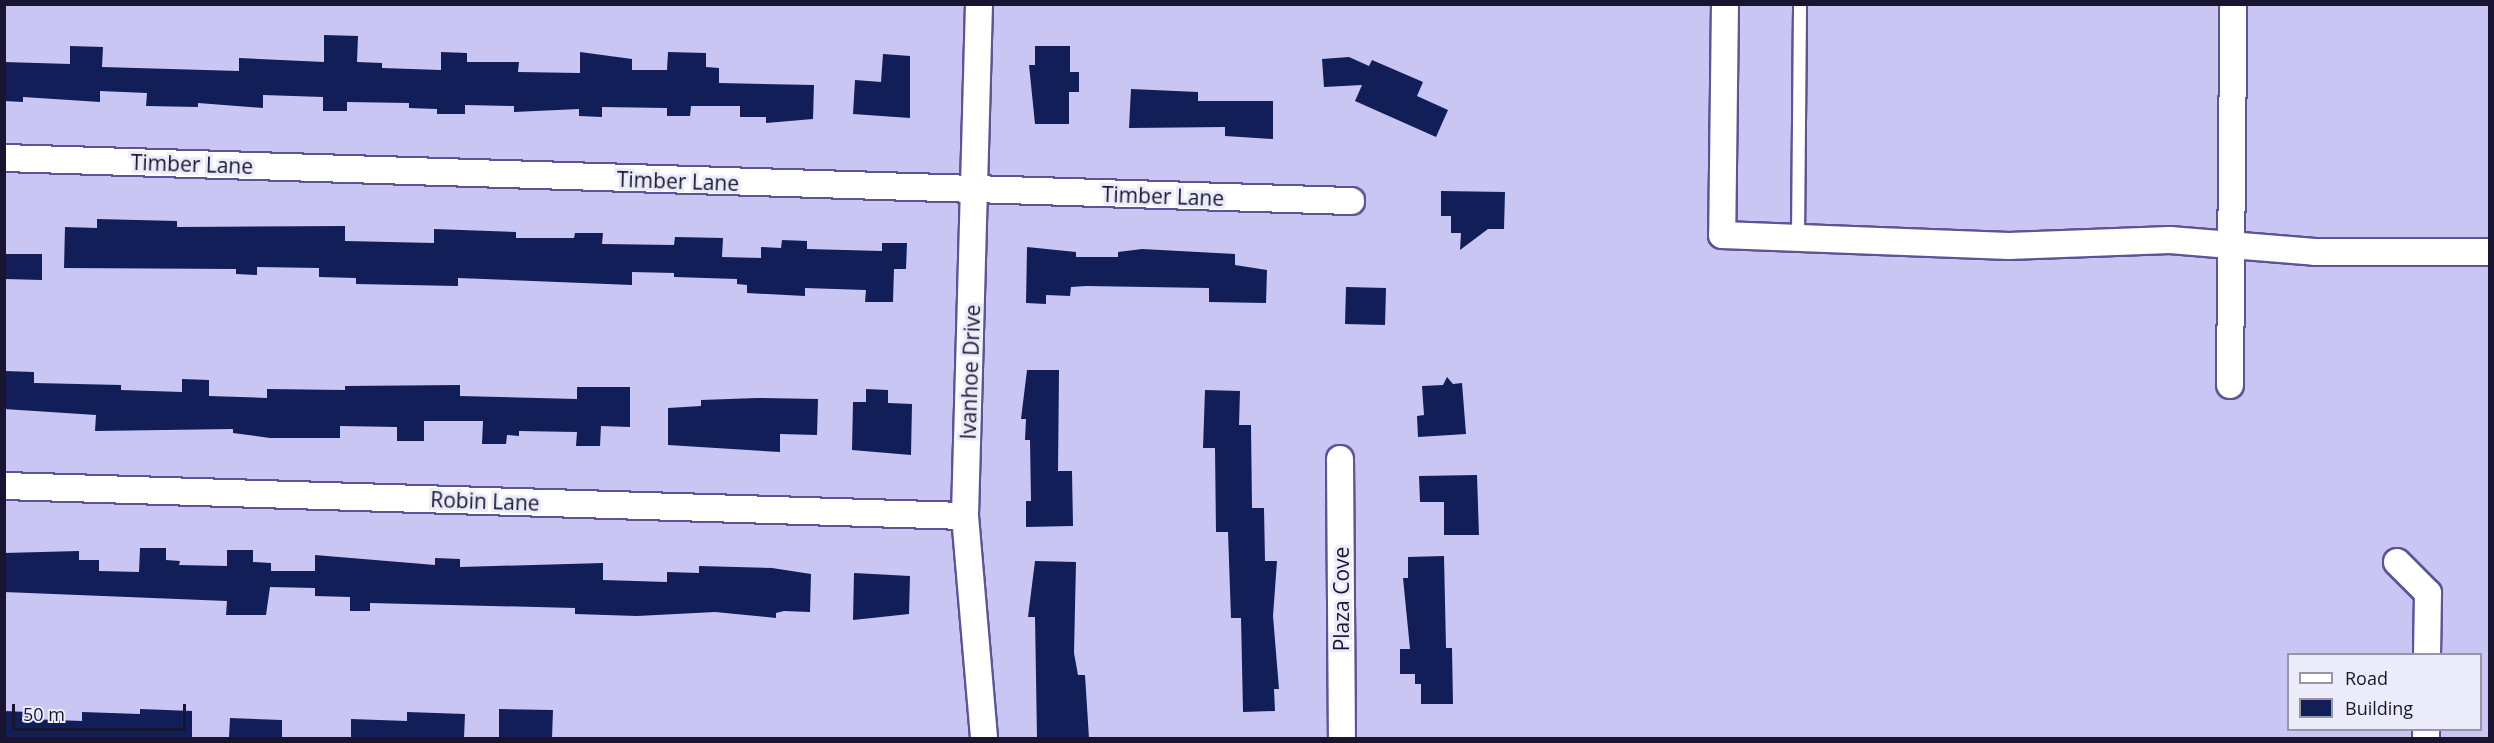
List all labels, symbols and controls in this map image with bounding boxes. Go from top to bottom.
street label: Timber Lane [130,149,254,179]
street label: Timber Lane [616,166,740,196]
street label: Timber Lane [1101,181,1225,211]
street label: Ivanhoe Drive [955,304,985,440]
street label: Robin Lane [430,486,540,516]
street label: Plaza Cove [1328,547,1354,651]
legend [2287,653,2482,731]
text: Road [2345,666,2388,690]
scale bar [15,692,189,730]
text: Building [2345,696,2413,720]
text: 50 m [23,702,65,726]

